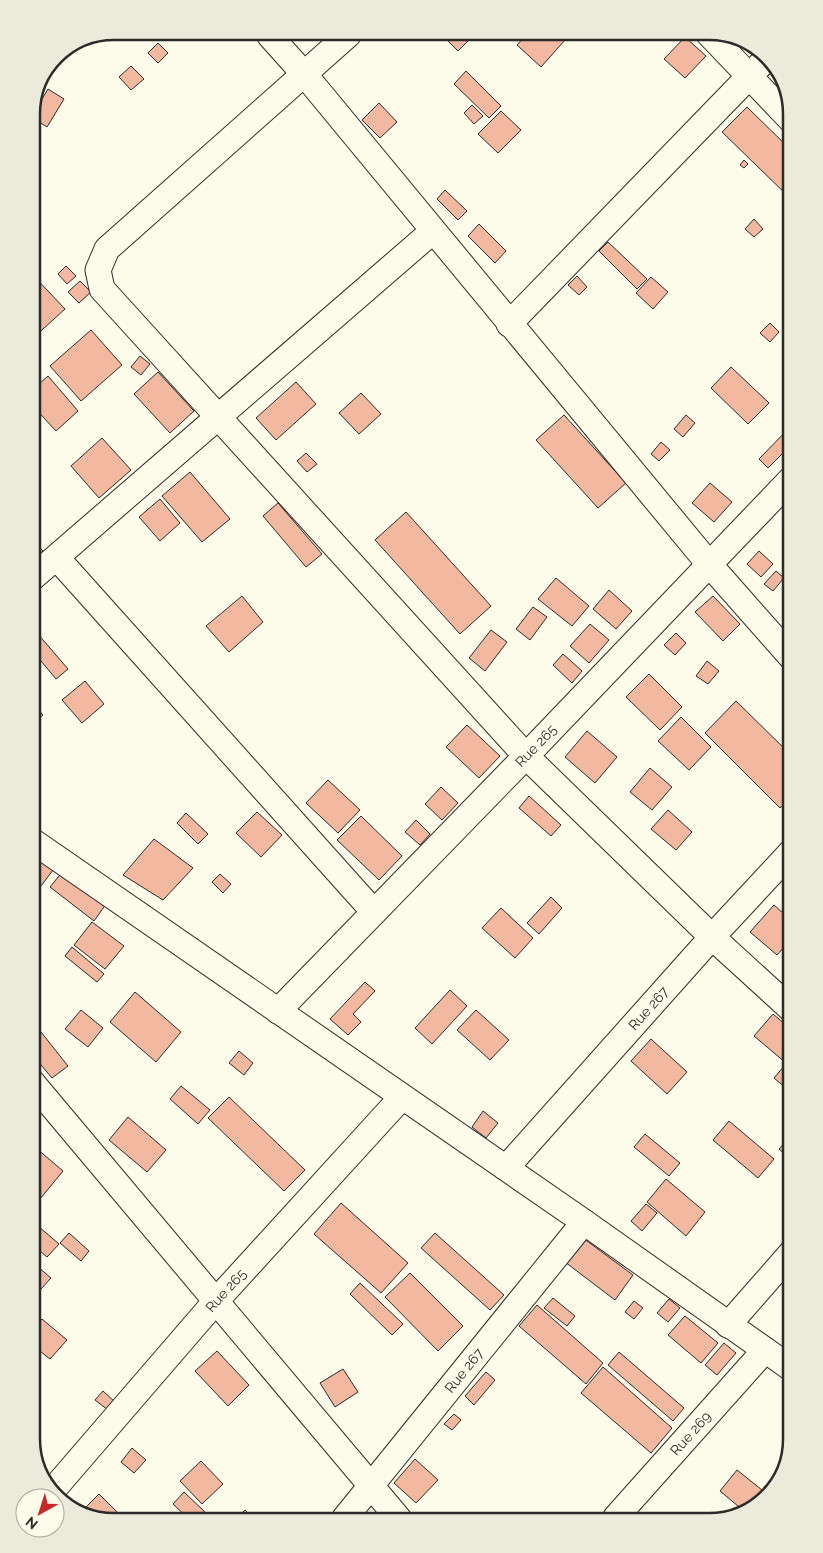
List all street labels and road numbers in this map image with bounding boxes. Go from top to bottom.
street label: Rue 265 [512,721,560,770]
street label: Rue 267 [625,983,672,1033]
street label: Rue 265 [202,1265,250,1315]
street label: Rue 267 [441,1345,487,1396]
street label: Rue 269 [667,1408,714,1459]

